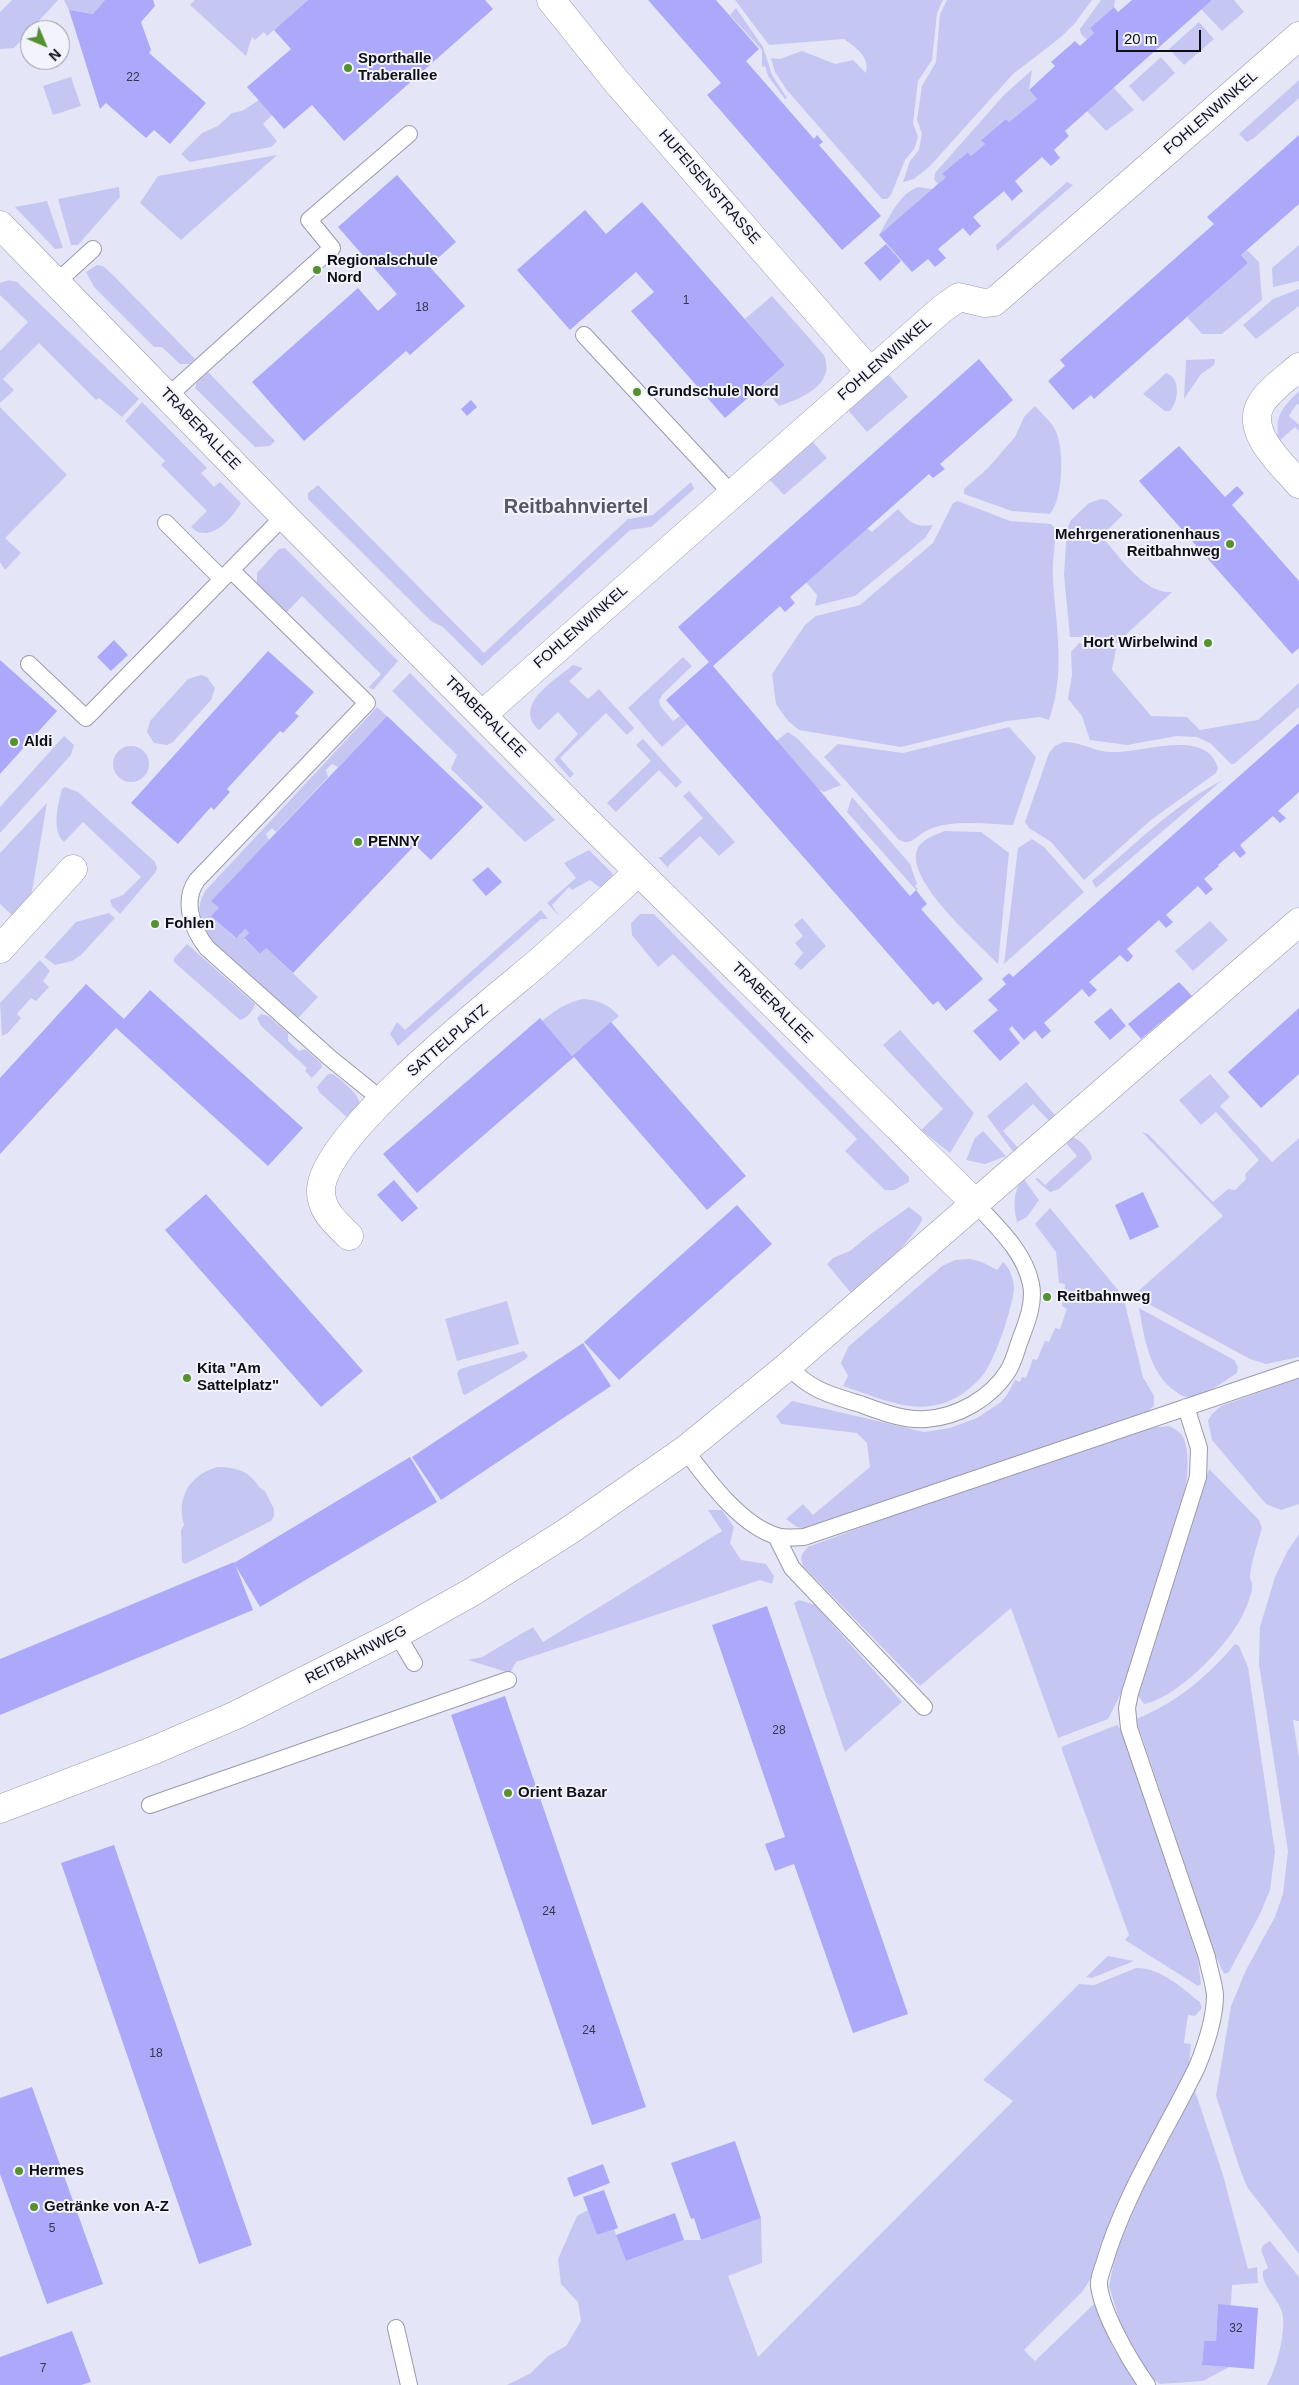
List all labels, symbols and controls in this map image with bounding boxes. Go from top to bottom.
north arrow [20,20,70,70]
scale bar [1119,20,1204,52]
text: 20 m [1124,30,1157,47]
text: N [46,46,64,64]
place label: Sporthalle Traberallee [358,50,437,85]
marker: Sporthalle Traberallee [342,62,354,74]
street label: FOHLENWINKEL [1160,67,1262,159]
house number: 22 [126,71,140,85]
street label: HUFEISENSTRASSE [654,126,764,248]
place label: Regionalschule Nord [327,252,438,287]
marker: Regionalschule Nord [311,264,323,276]
house number: 1 [683,294,689,308]
house number: 18 [415,301,429,315]
street label: FOHLENWINKEL [834,313,936,405]
place label: Grundschule Nord [647,383,779,401]
street label: TRABERALLEE [156,384,244,474]
marker: Grundschule Nord [631,386,643,398]
district label: Reitbahnviertel [504,495,648,519]
place label: Mehrgenerationenhaus Reitbahnweg [1055,526,1220,561]
marker: Mehrgenerationenhaus Reitbahnweg [1224,538,1236,550]
street label: FOHLENWINKEL [530,581,632,673]
place label: Hort Wirbelwind [1083,634,1198,652]
marker: Hort Wirbelwind [1202,637,1214,649]
street label: TRABERALLEE [441,673,529,761]
place label: Aldi [24,733,52,751]
marker: Aldi [8,736,20,748]
place label: PENNY [368,833,420,851]
marker: PENNY [352,836,364,848]
place label: Fohlen [165,915,214,933]
marker: Fohlen [149,918,161,930]
street label: TRABERALLEE [728,959,816,1047]
street label: SATTELPLATZ [404,1001,492,1081]
place label: Reitbahnweg [1057,1288,1150,1306]
marker: Reitbahnweg [1041,1291,1053,1303]
place label: Kita "Am Sattelplatz" [197,1360,279,1395]
marker: Kita "Am Sattelplatz" [181,1372,193,1384]
street label: REITBAHNWEG [302,1622,410,1688]
house number: 28 [772,1724,786,1738]
place label: Orient Bazar [518,1784,607,1802]
marker: Orient Bazar [502,1787,514,1799]
house number: 24 [542,1905,556,1919]
house number: 24 [582,2024,596,2038]
house number: 18 [149,2047,163,2061]
place label: Hermes [29,2162,84,2180]
marker: Hermes [13,2165,25,2177]
place label: Getränke von A-Z [44,2198,169,2216]
marker: Getränke von A-Z [28,2201,40,2213]
house number: 5 [49,2222,55,2236]
house number: 32 [1229,2322,1243,2336]
house number: 7 [40,2362,46,2376]

